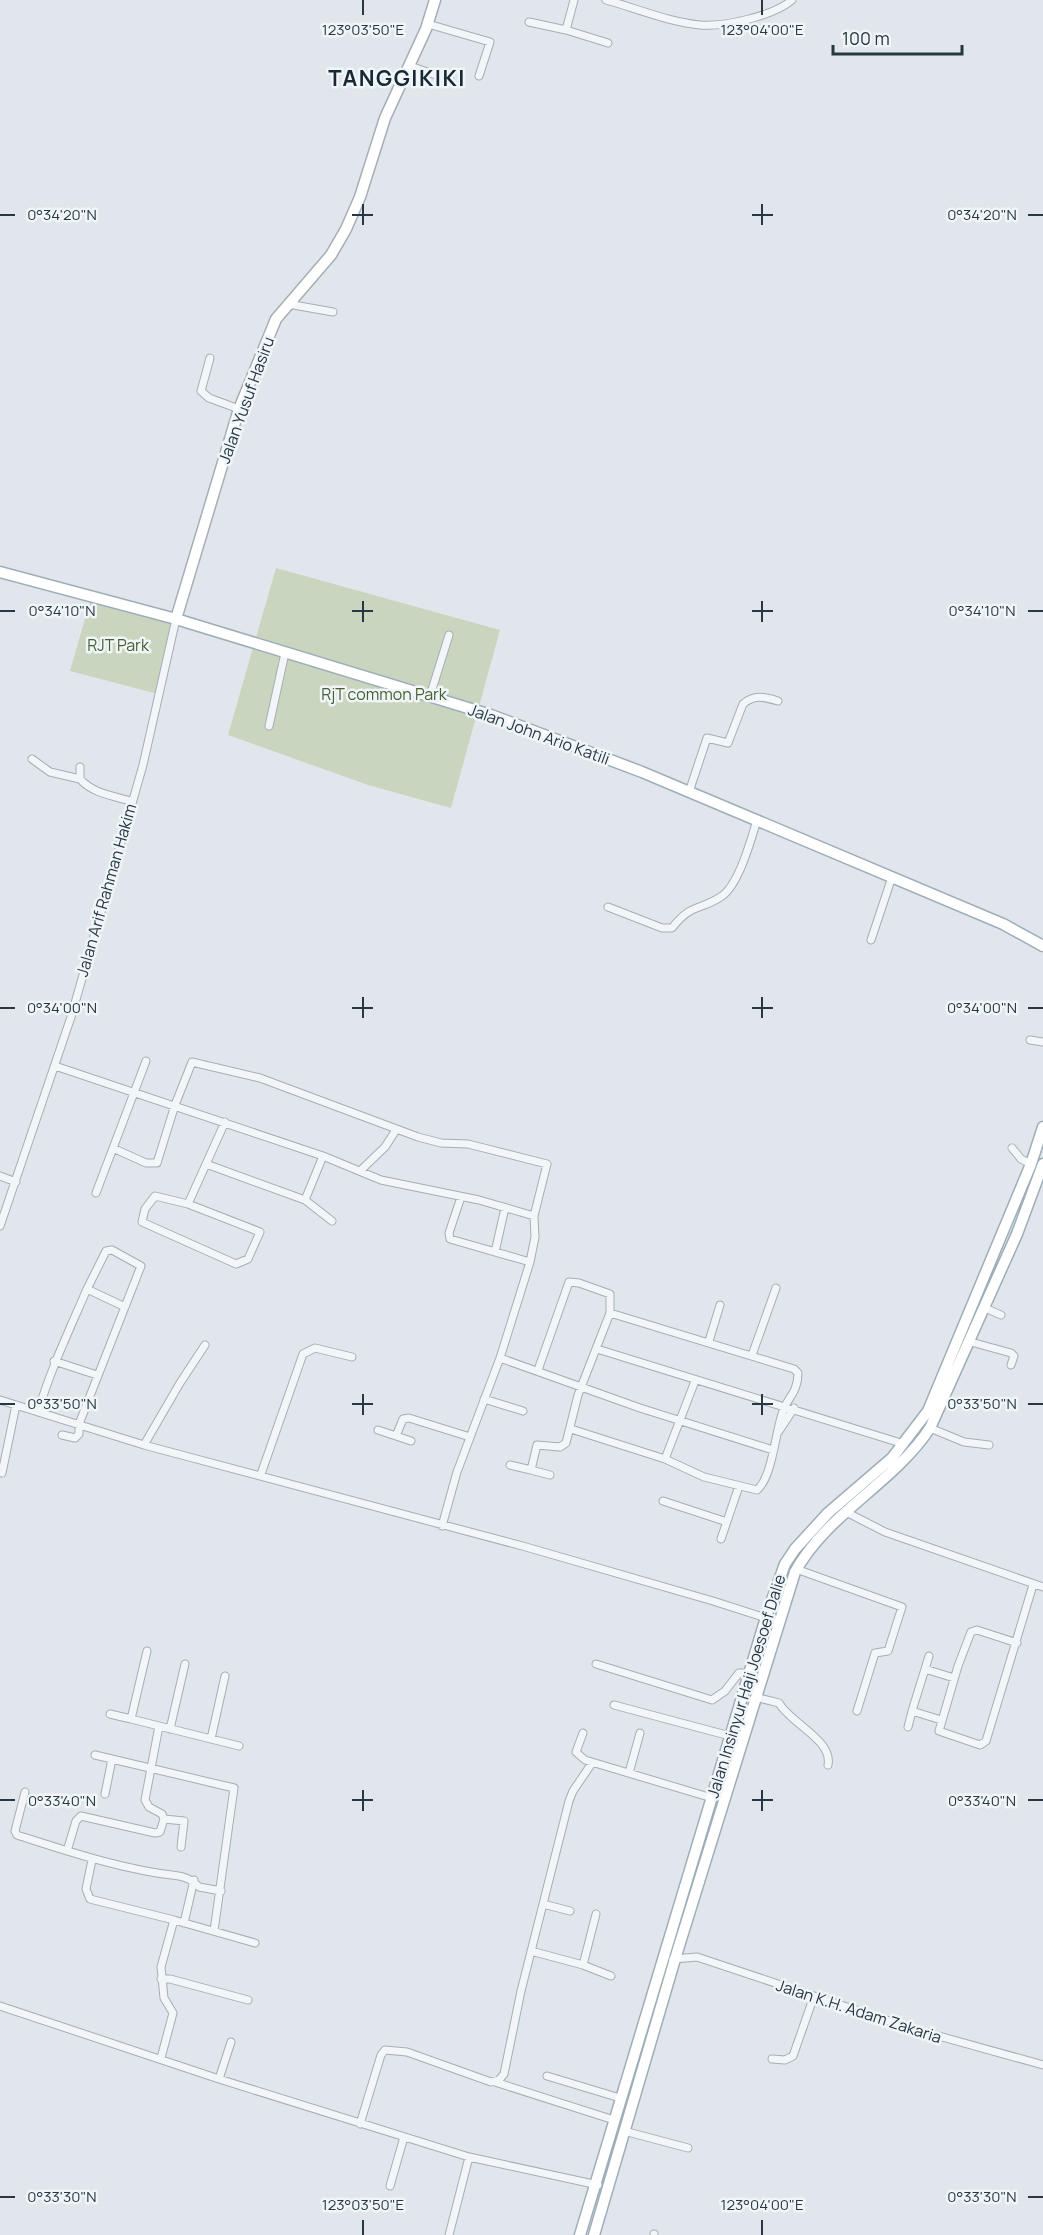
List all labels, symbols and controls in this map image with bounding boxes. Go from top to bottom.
scale bar [833,18,962,56]
text: 123°03'50"E [322,19,404,40]
text: 123°04'00"E [721,19,803,40]
text: 100 m [842,26,890,50]
district label: TANGGIKIKI [328,63,466,93]
text: 0°34'20"N [27,204,97,225]
text: 0°34'20"N [947,204,1017,225]
street label: Jalan Yusuf Hasiru [213,334,279,466]
text: 0°34'10"N [29,600,95,621]
text: 0°34'10"N [949,600,1015,621]
park label: RJT Park [87,634,150,656]
park label: RjT common Park [321,683,448,705]
street label: Jalan John Ario Katili [465,698,613,770]
street label: Jalan Arif Rahman Hakim [71,801,141,979]
text: 0°34'00"N [27,997,97,1018]
text: 0°34'00"N [947,997,1017,1018]
text: 0°33'50"N [27,1393,97,1414]
text: 0°33'50"N [947,1393,1017,1414]
street label: Jalan Insinyur Haji Joesoef Dalie [701,1572,791,1800]
text: 0°33'40"N [28,1790,96,1811]
text: 0°33'40"N [948,1790,1016,1811]
street label: Jalan K.H. Adam Zakaria [774,1974,944,2048]
text: 0°33'30"N [27,2186,97,2207]
text: 0°33'30"N [947,2186,1017,2207]
text: 123°03'50"E [322,2194,404,2215]
text: 123°04'00"E [721,2194,803,2215]

